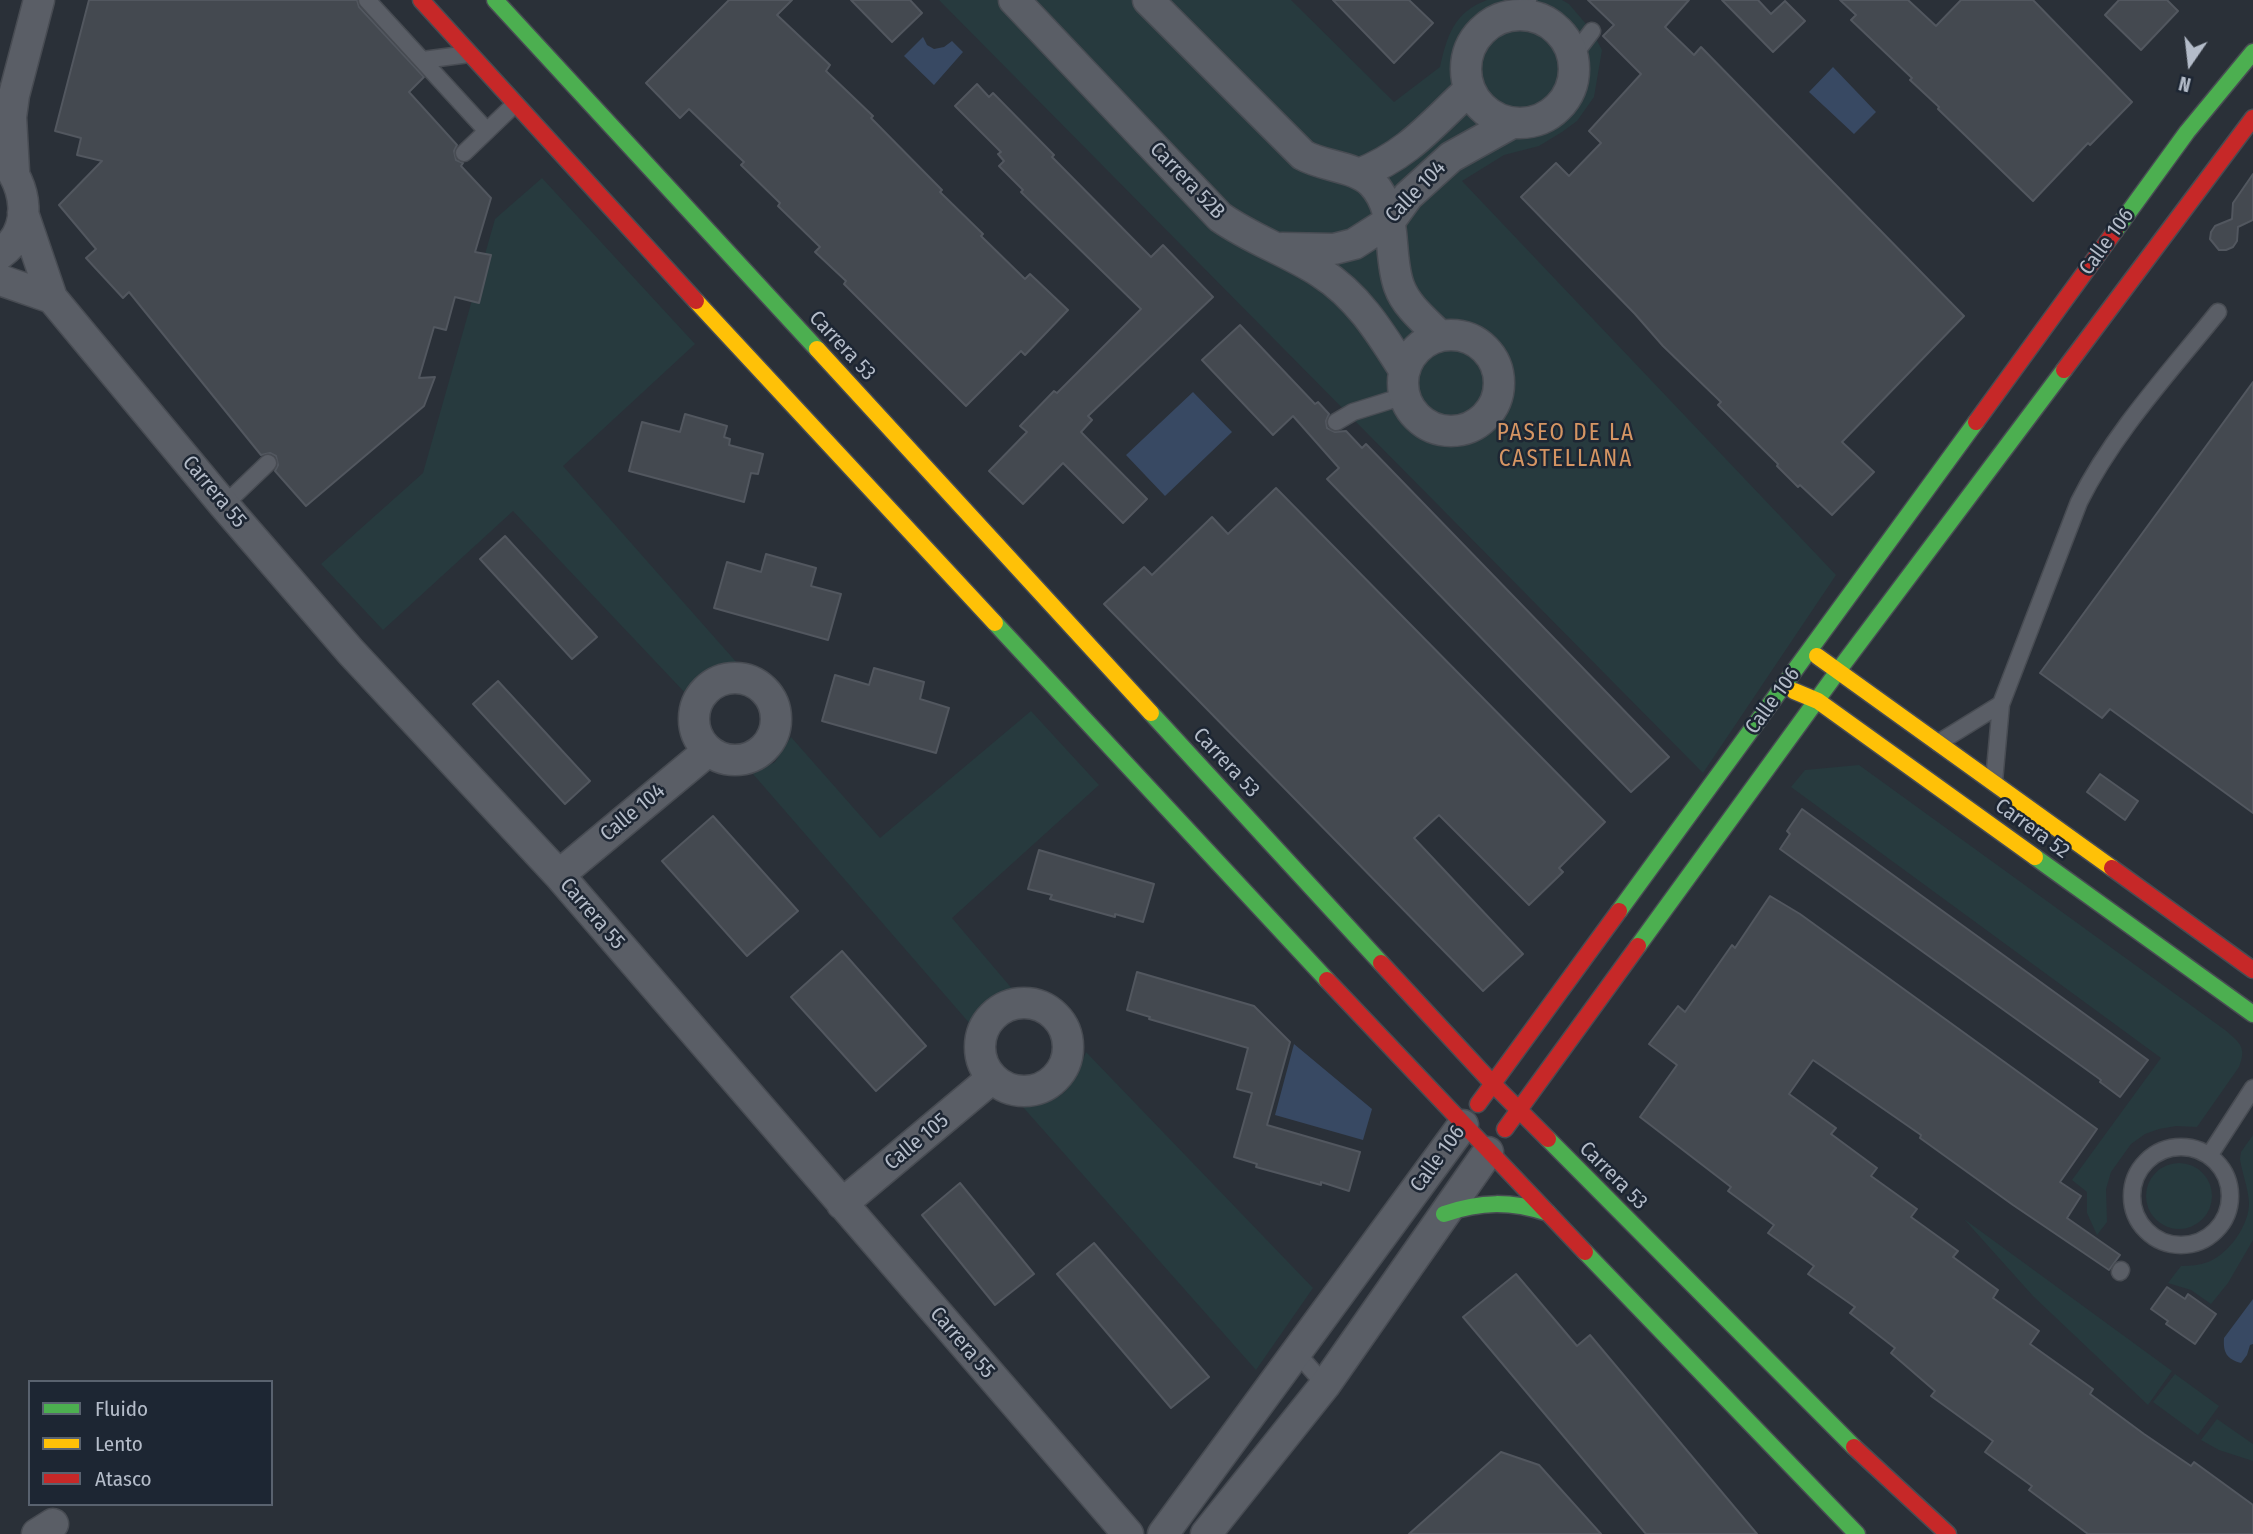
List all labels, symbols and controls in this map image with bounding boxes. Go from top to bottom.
north arrow [2155,28,2225,98]
text: N [2176,71,2193,96]
street label: Carrera 52B [1144,137,1230,225]
street label: Calle 104 [1380,156,1452,228]
street label: Calle 106 [2074,204,2140,280]
street label: Carrera 53 [803,306,881,386]
district label: PASEO DE LA CASTELLANA [1498,420,1634,474]
street label: Carrera 55 [177,451,251,533]
street label: Calle 106 [1740,663,1806,739]
street label: Carrera 53 [1187,723,1265,803]
street label: Calle 104 [596,779,670,847]
street label: Carrera 52 [1990,794,2074,864]
street label: Carrera 55 [554,873,630,955]
street label: Calle 105 [880,1108,954,1176]
street label: Calle 106 [1405,1121,1471,1197]
street label: Carrera 53 [1574,1137,1652,1215]
street label: Carrera 55 [924,1302,1000,1384]
legend [28,1380,273,1506]
text: Fluido [95,1396,148,1422]
text: Lento [95,1431,143,1457]
text: Atasco [95,1466,152,1492]

